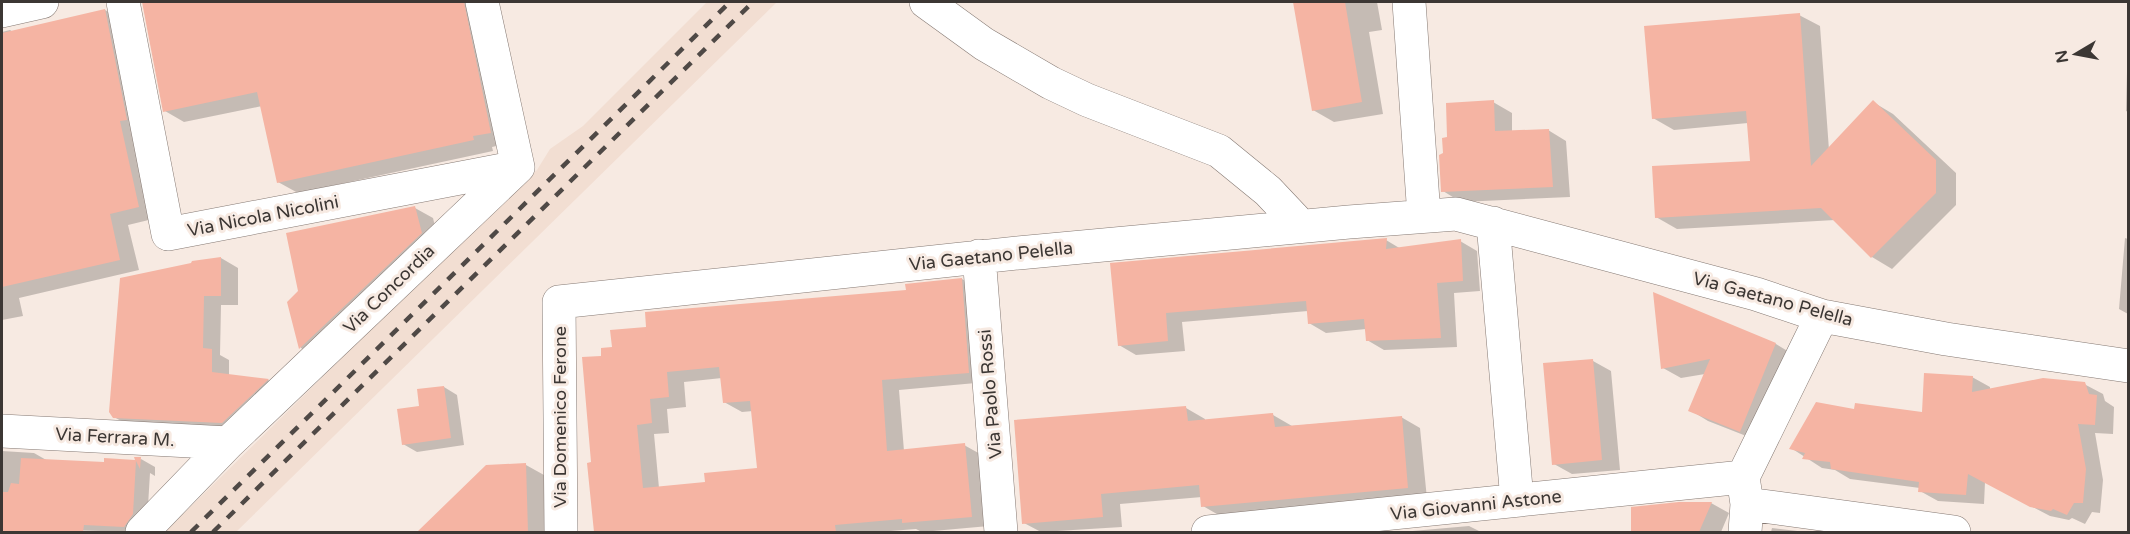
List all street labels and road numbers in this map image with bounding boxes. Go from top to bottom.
street label: Via Nicola Nicolini [185,191,341,241]
street label: Via Gaetano Pelella [908,236,1074,276]
street label: Via Concordia [339,240,439,338]
street label: Via Gaetano Pelella [1691,267,1855,331]
street label: Via Domenico Ferone [549,326,571,508]
street label: Via Paolo Rossi [973,328,1007,460]
street label: Via Ferrara M. [55,423,175,451]
street label: Via Giovanni Astone [1389,485,1563,525]

